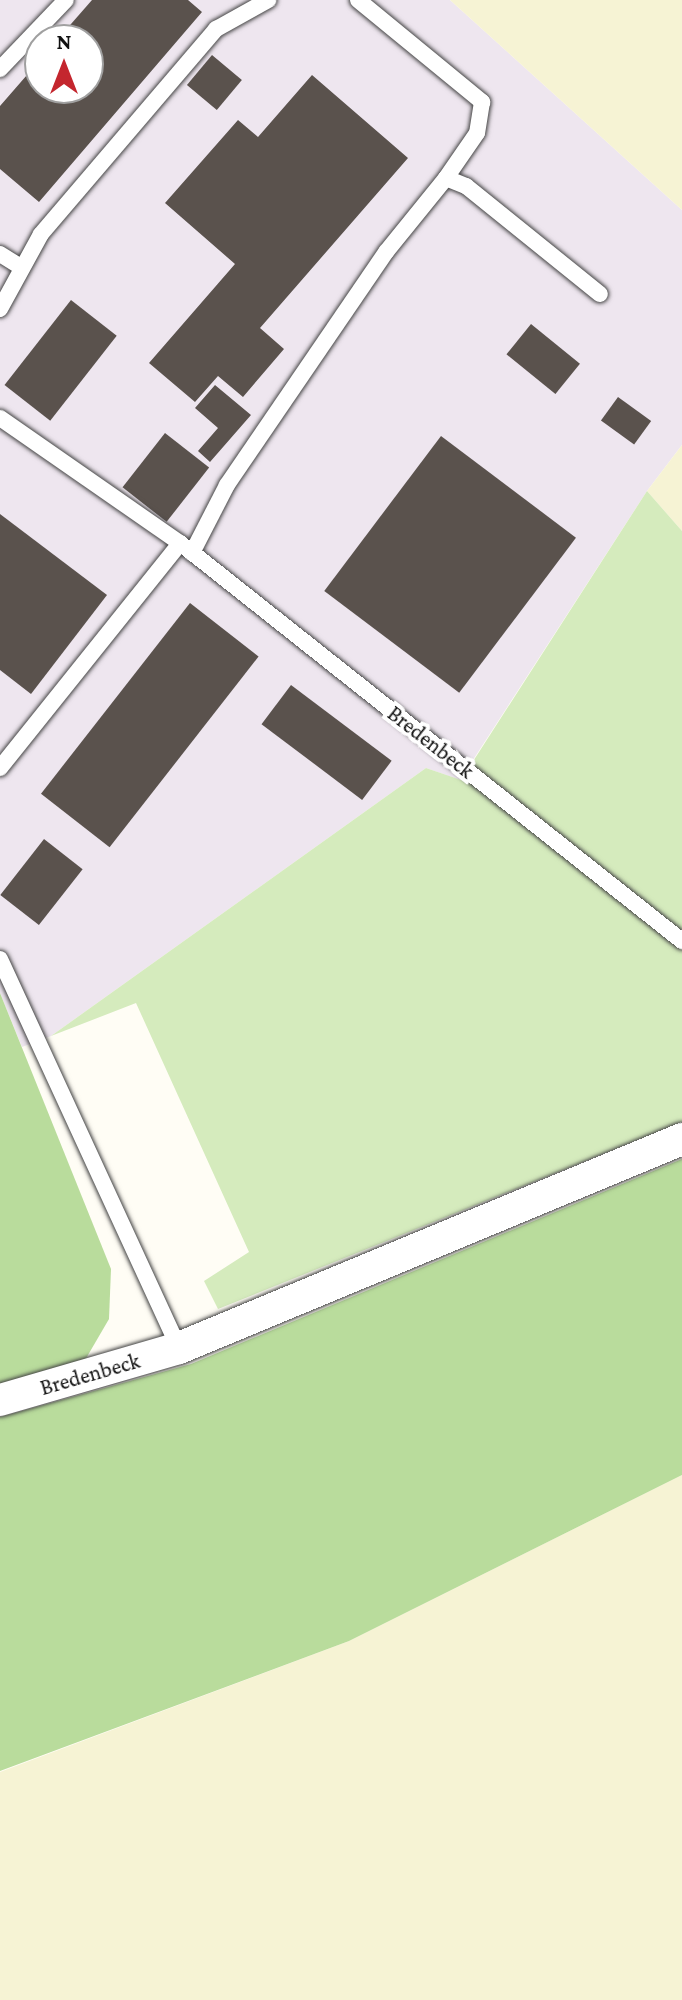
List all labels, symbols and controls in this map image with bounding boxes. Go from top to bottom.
north arrow [24,24,104,104]
text: N [57,29,72,54]
street label: Bredenbeck [382,700,480,784]
street label: Bredenbeck [37,1347,143,1401]

